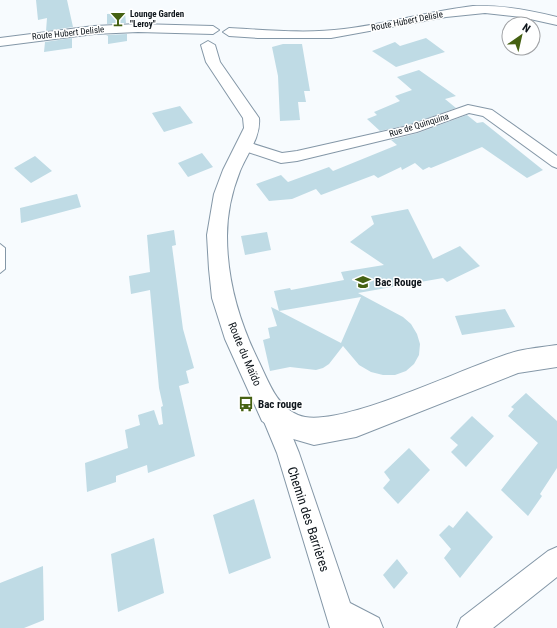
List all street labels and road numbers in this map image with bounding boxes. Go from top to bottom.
street label: Route Hubert Delisle [370,9,444,33]
street label: Route Hubert Delisle [31,24,105,42]
street label: Rue de Quinquina [388,111,450,139]
street label: Route du Maïdo [225,320,264,388]
street label: Chemin des Barrières [284,465,333,574]

